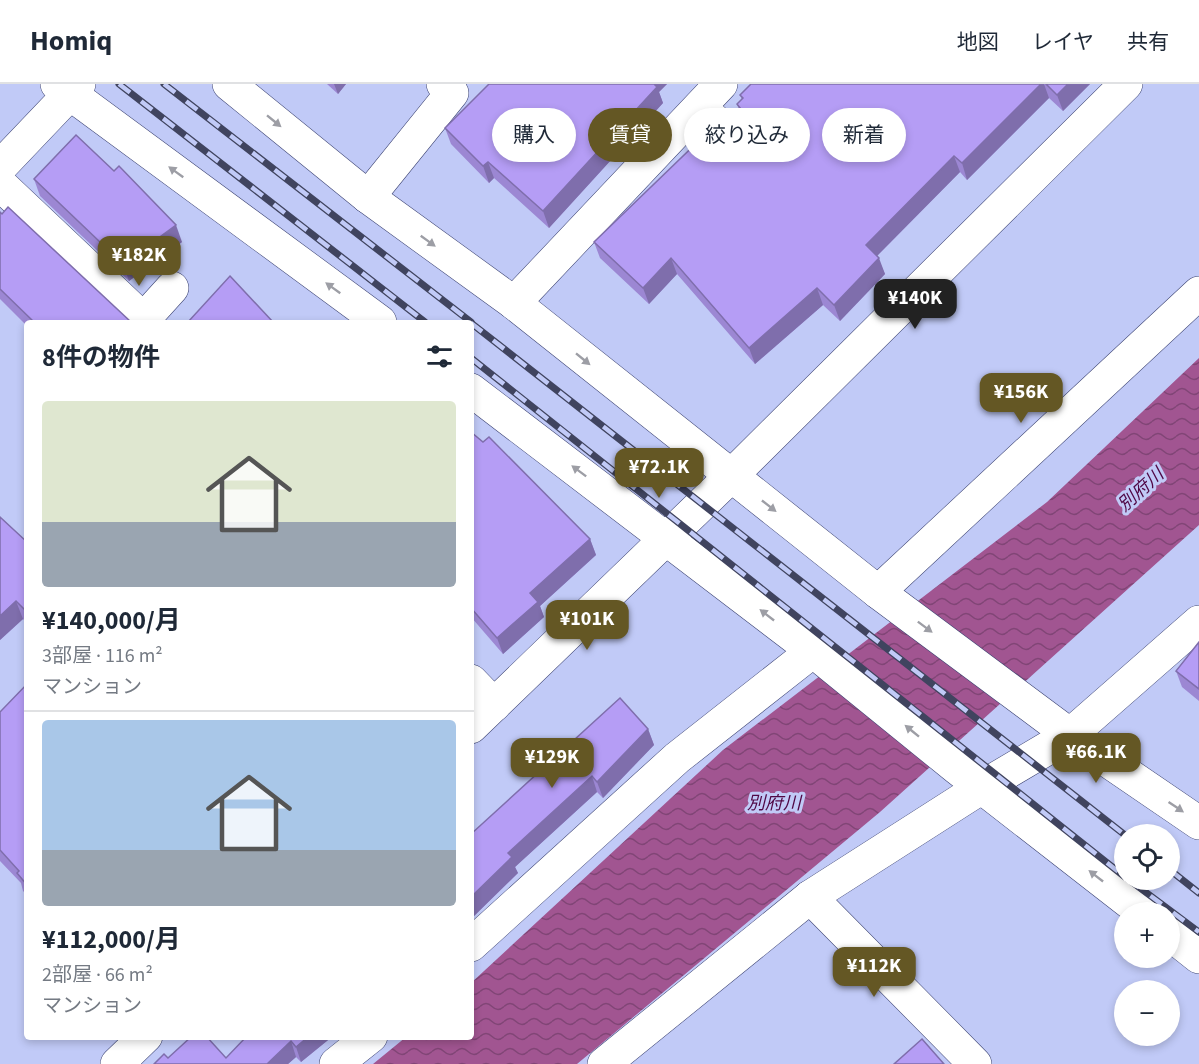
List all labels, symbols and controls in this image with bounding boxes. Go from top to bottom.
text: Homiq [30,21,112,61]
text: 地図 [957,27,999,57]
text: レイヤ [1032,27,1094,57]
text: 共有 [1127,27,1169,57]
chip: 購入 [492,108,576,162]
chip: 賃貸 [588,108,672,162]
chip: 絞り込み [684,108,810,162]
chip: 新着 [822,108,906,162]
one-way arrow [267,114,282,127]
one-way arrow [169,166,185,178]
one-way arrow [420,235,436,247]
pin: ¥182K [97,236,181,287]
text: ¥182K [112,241,166,269]
pin: ¥140K [873,279,957,330]
one-way arrow [326,282,342,294]
text: ¥140K [888,284,942,312]
text: 8件の物件 [42,339,160,376]
icon: filters [423,340,456,373]
one-way arrow [576,352,591,364]
pin: ¥156K [979,373,1063,424]
text: ¥156K [994,378,1048,406]
icon: home [195,440,303,548]
pin: ¥72.1K [610,448,708,499]
text: ¥72.1K [629,453,689,481]
water label: 別府川 [1113,461,1171,517]
one-way arrow [571,465,587,477]
one-way arrow [761,500,777,513]
pin: ¥101K [545,600,629,651]
text: ¥140,000/月 [42,602,181,639]
text: ¥101K [560,605,614,633]
one-way arrow [759,609,775,621]
one-way arrow [916,621,932,633]
text: 3部屋 · 116 m² [42,642,163,670]
text: マンション [42,673,142,701]
one-way arrow [904,725,920,738]
pin: ¥66.1K [1047,733,1145,784]
pin: ¥129K [510,738,594,789]
text: ¥66.1K [1066,738,1126,766]
text: ¥129K [525,743,579,771]
icon: home [195,759,303,867]
water label: 別府川 [747,791,803,816]
one-way arrow [1167,801,1183,813]
map controls [1114,824,1180,1046]
button: locate [1114,824,1180,890]
one-way arrow [1088,870,1103,882]
button: + [1114,902,1180,968]
text: ¥112,000/月 [42,921,181,958]
pin: ¥112K [832,947,916,998]
text: ¥112K [847,952,901,980]
text: 2部屋 · 66 m² [42,961,153,989]
button: − [1114,980,1180,1046]
text: マンション [42,992,142,1020]

